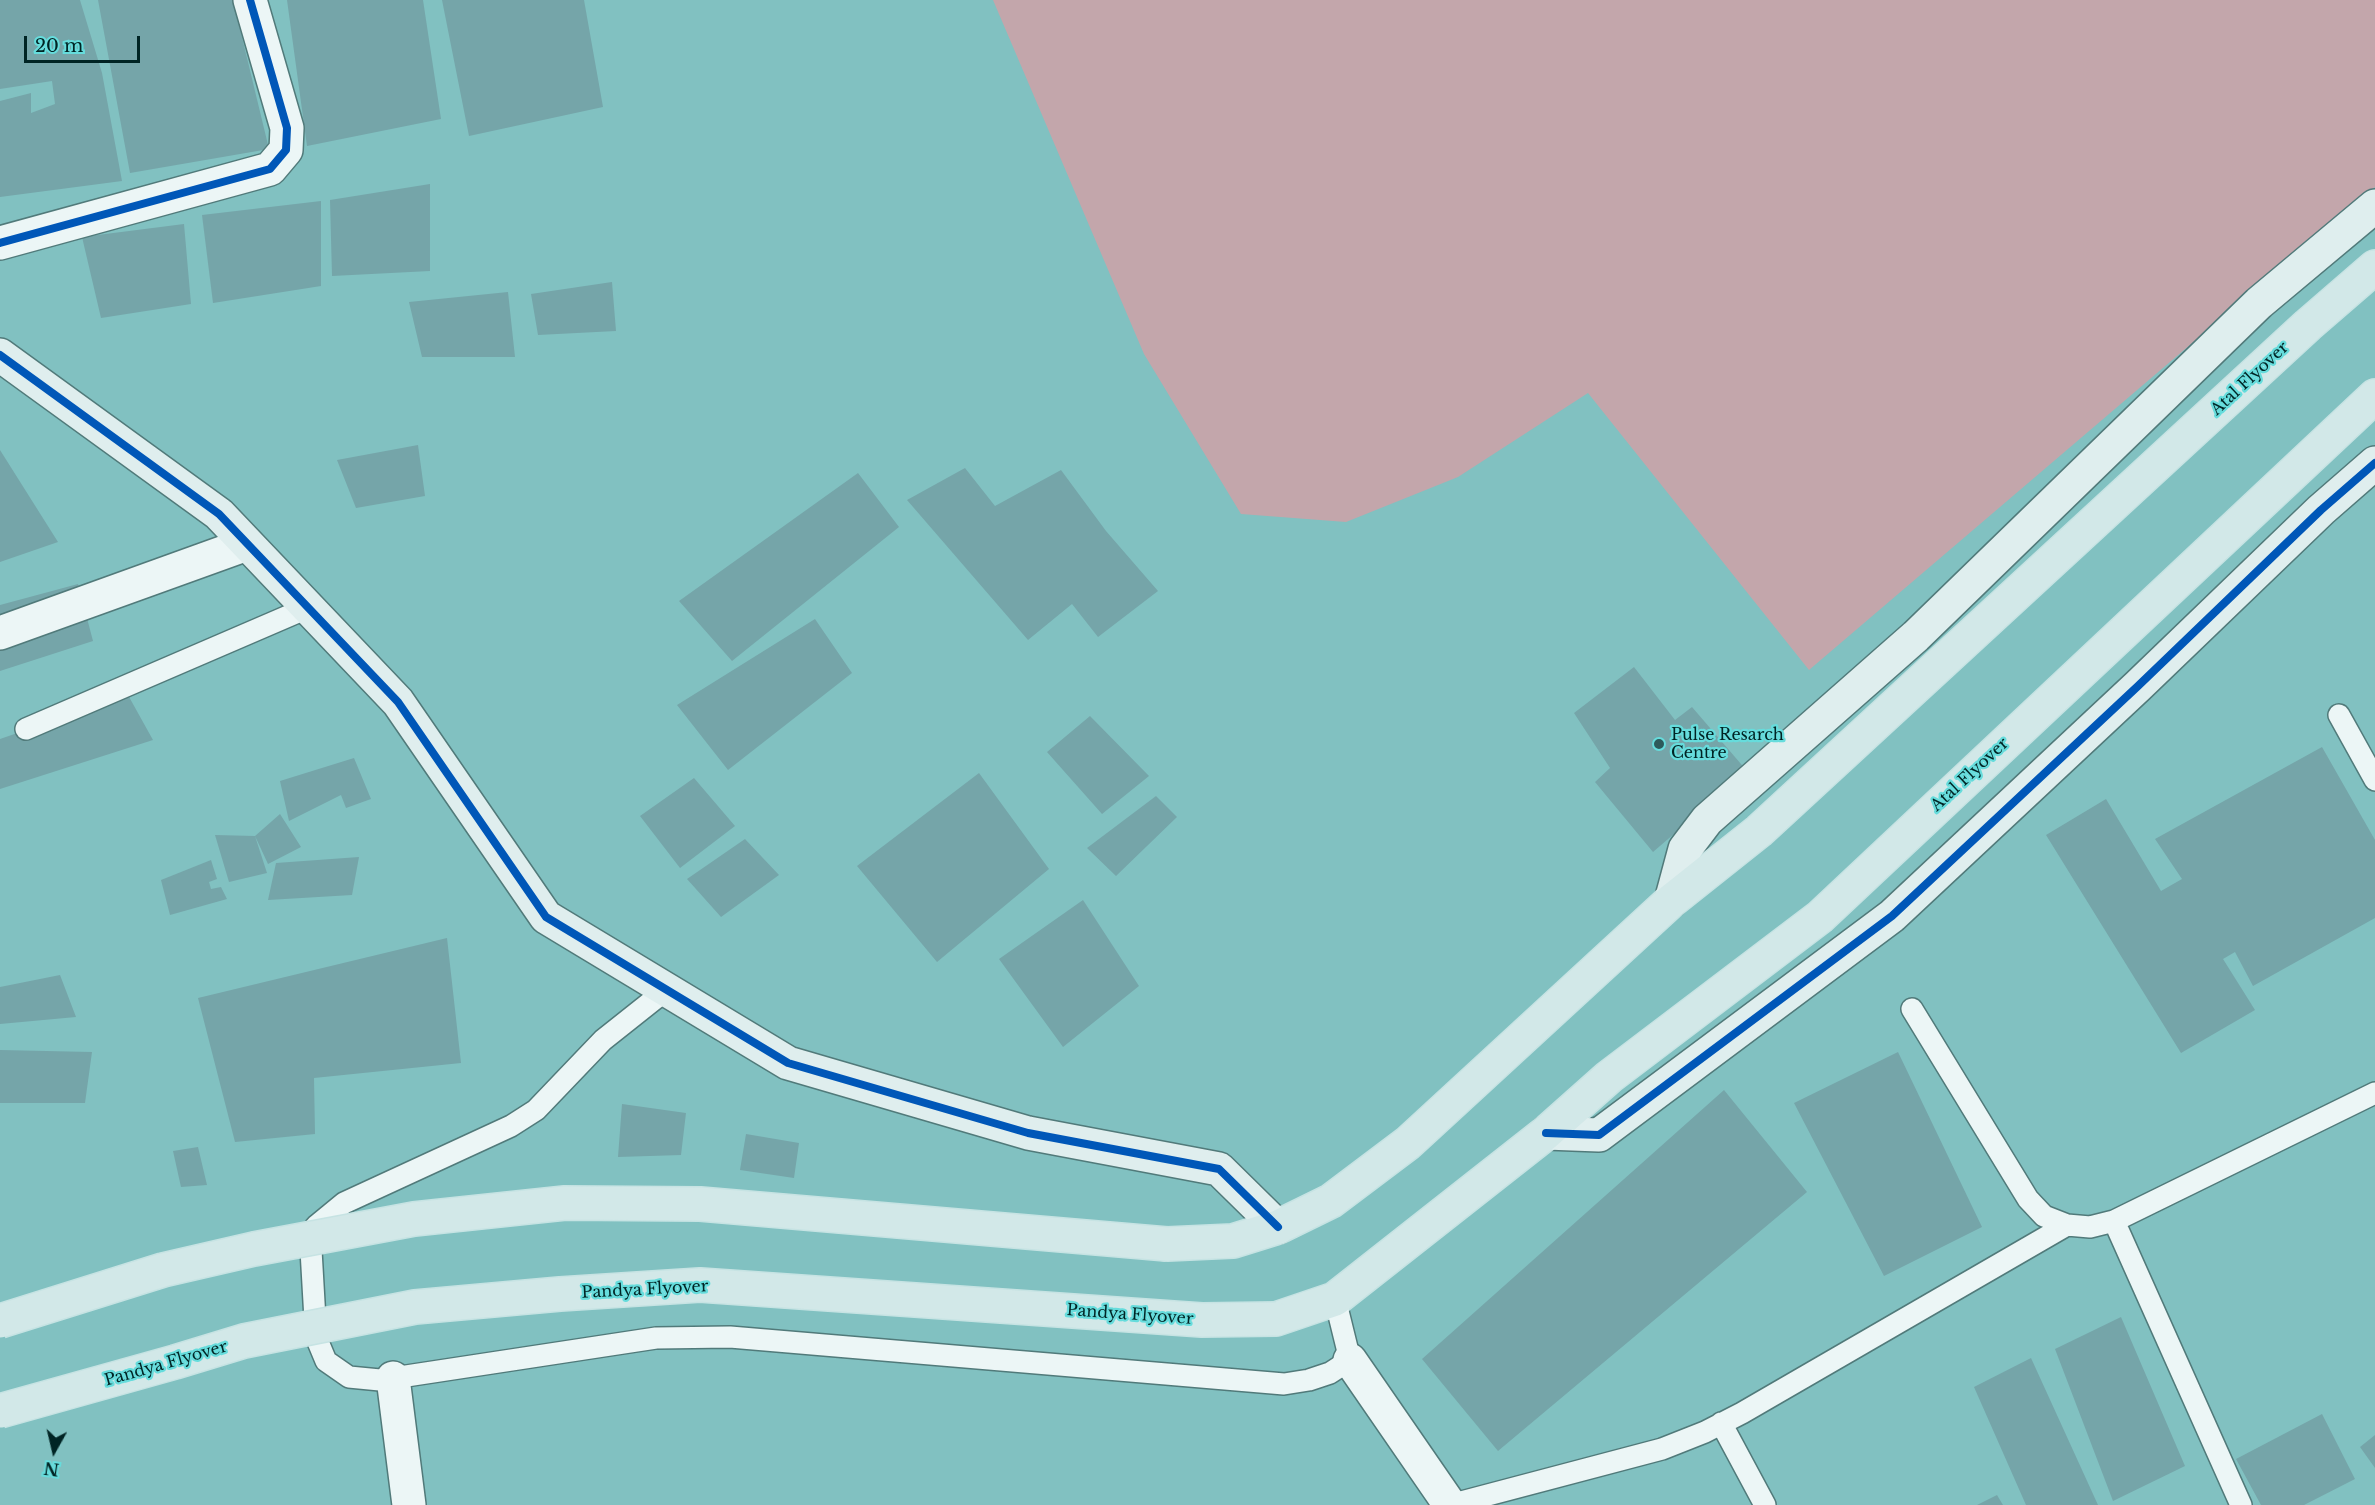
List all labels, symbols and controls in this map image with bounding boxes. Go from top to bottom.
scale bar [27,24,142,62]
text: 20 m [35,35,83,57]
street label: Atal Flyover [2207,338,2293,420]
place label: Pulse Resarch Centre [1671,725,1784,763]
street label: Atal Flyover [1927,734,2013,816]
marker: Pulse Resarch Centre [1652,737,1666,751]
street label: Pandya Flyover [581,1277,709,1303]
street label: Pandya Flyover [1066,1301,1194,1329]
street label: Pandya Flyover [102,1337,230,1391]
north arrow [24,1421,84,1481]
text: N [43,1458,60,1480]

